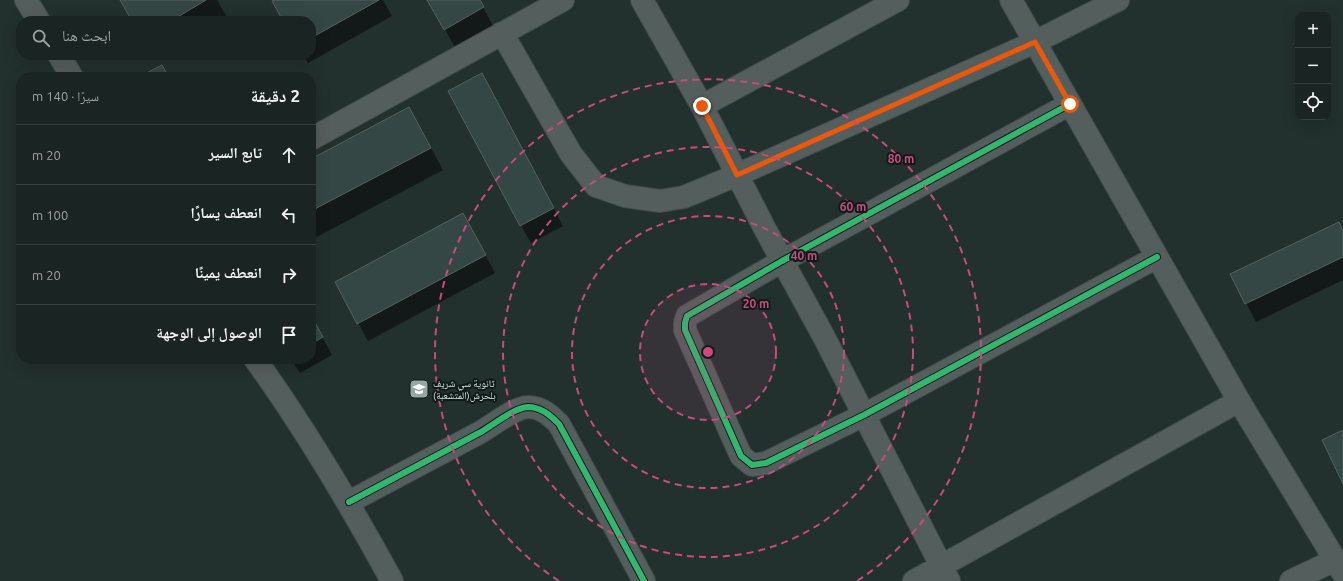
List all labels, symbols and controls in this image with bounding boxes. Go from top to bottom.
map controls [1295,12,1331,120]
button: + [1295,12,1331,48]
search box [16,16,316,60]
icon: search [30,27,52,49]
text: ابحث هنا [62,27,111,44]
button: − [1295,48,1331,84]
button: locate [1295,84,1331,120]
text: 2 دقيقة [251,86,300,105]
text: سيرًا · 140 m [32,89,99,103]
route start [1061,95,1079,113]
route end [693,97,711,115]
text: تابع السير [208,144,262,161]
icon: ahead [278,144,300,166]
text: 20 m [32,148,61,162]
text: 80 m [888,152,914,165]
text: 60 m [840,200,866,213]
text: انعطف يسارًا [190,204,262,221]
icon: left [278,204,300,226]
text: 100 m [32,208,68,222]
text: 40 m [791,249,817,262]
text: انعطف يمينًا [195,264,262,281]
icon: right [278,264,300,286]
text: 20 m [32,268,61,282]
text: 20 m [743,297,769,310]
text: الوصول إلى الوجهة [156,324,262,341]
icon: arrive [278,324,300,346]
centre of rings [701,345,715,359]
school or university icon: ثانوية سي شريف بلحرش(المتشعبة) [408,378,430,400]
place label: ثانوية سي شريف بلحرش(المتشعبة) [433,378,496,402]

